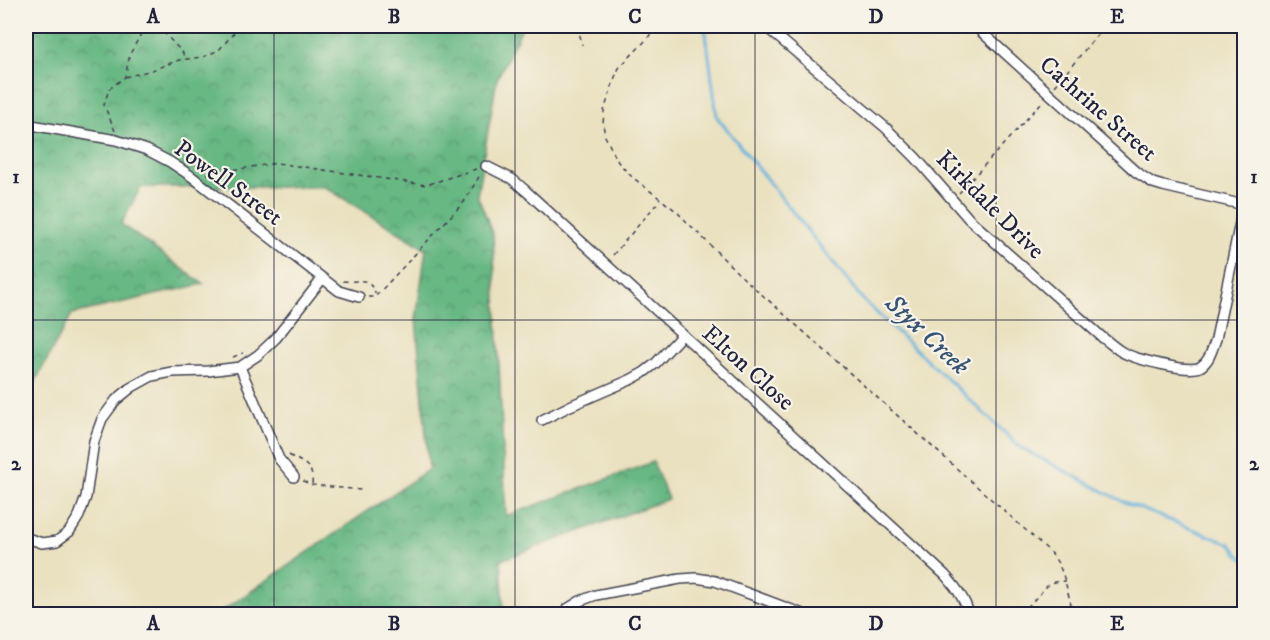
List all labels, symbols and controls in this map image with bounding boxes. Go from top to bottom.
text: A [146,5,161,30]
text: B [388,5,400,30]
text: C [628,5,642,30]
text: D [869,5,884,30]
text: E [1110,5,1124,30]
street label: Cathrine Street [1033,50,1163,168]
street label: Powell Street [168,134,288,233]
street label: Kirkdale Drive [929,144,1051,266]
text: 1 [12,165,20,190]
text: 1 [1250,165,1258,190]
water label: Styx Creek [877,287,976,383]
street label: Elton Close [696,319,800,417]
text: 2 [11,452,22,477]
text: 2 [1249,452,1260,477]
text: A [146,612,161,637]
text: B [388,612,400,637]
text: C [628,612,642,637]
text: D [869,612,884,637]
text: E [1110,612,1124,637]

